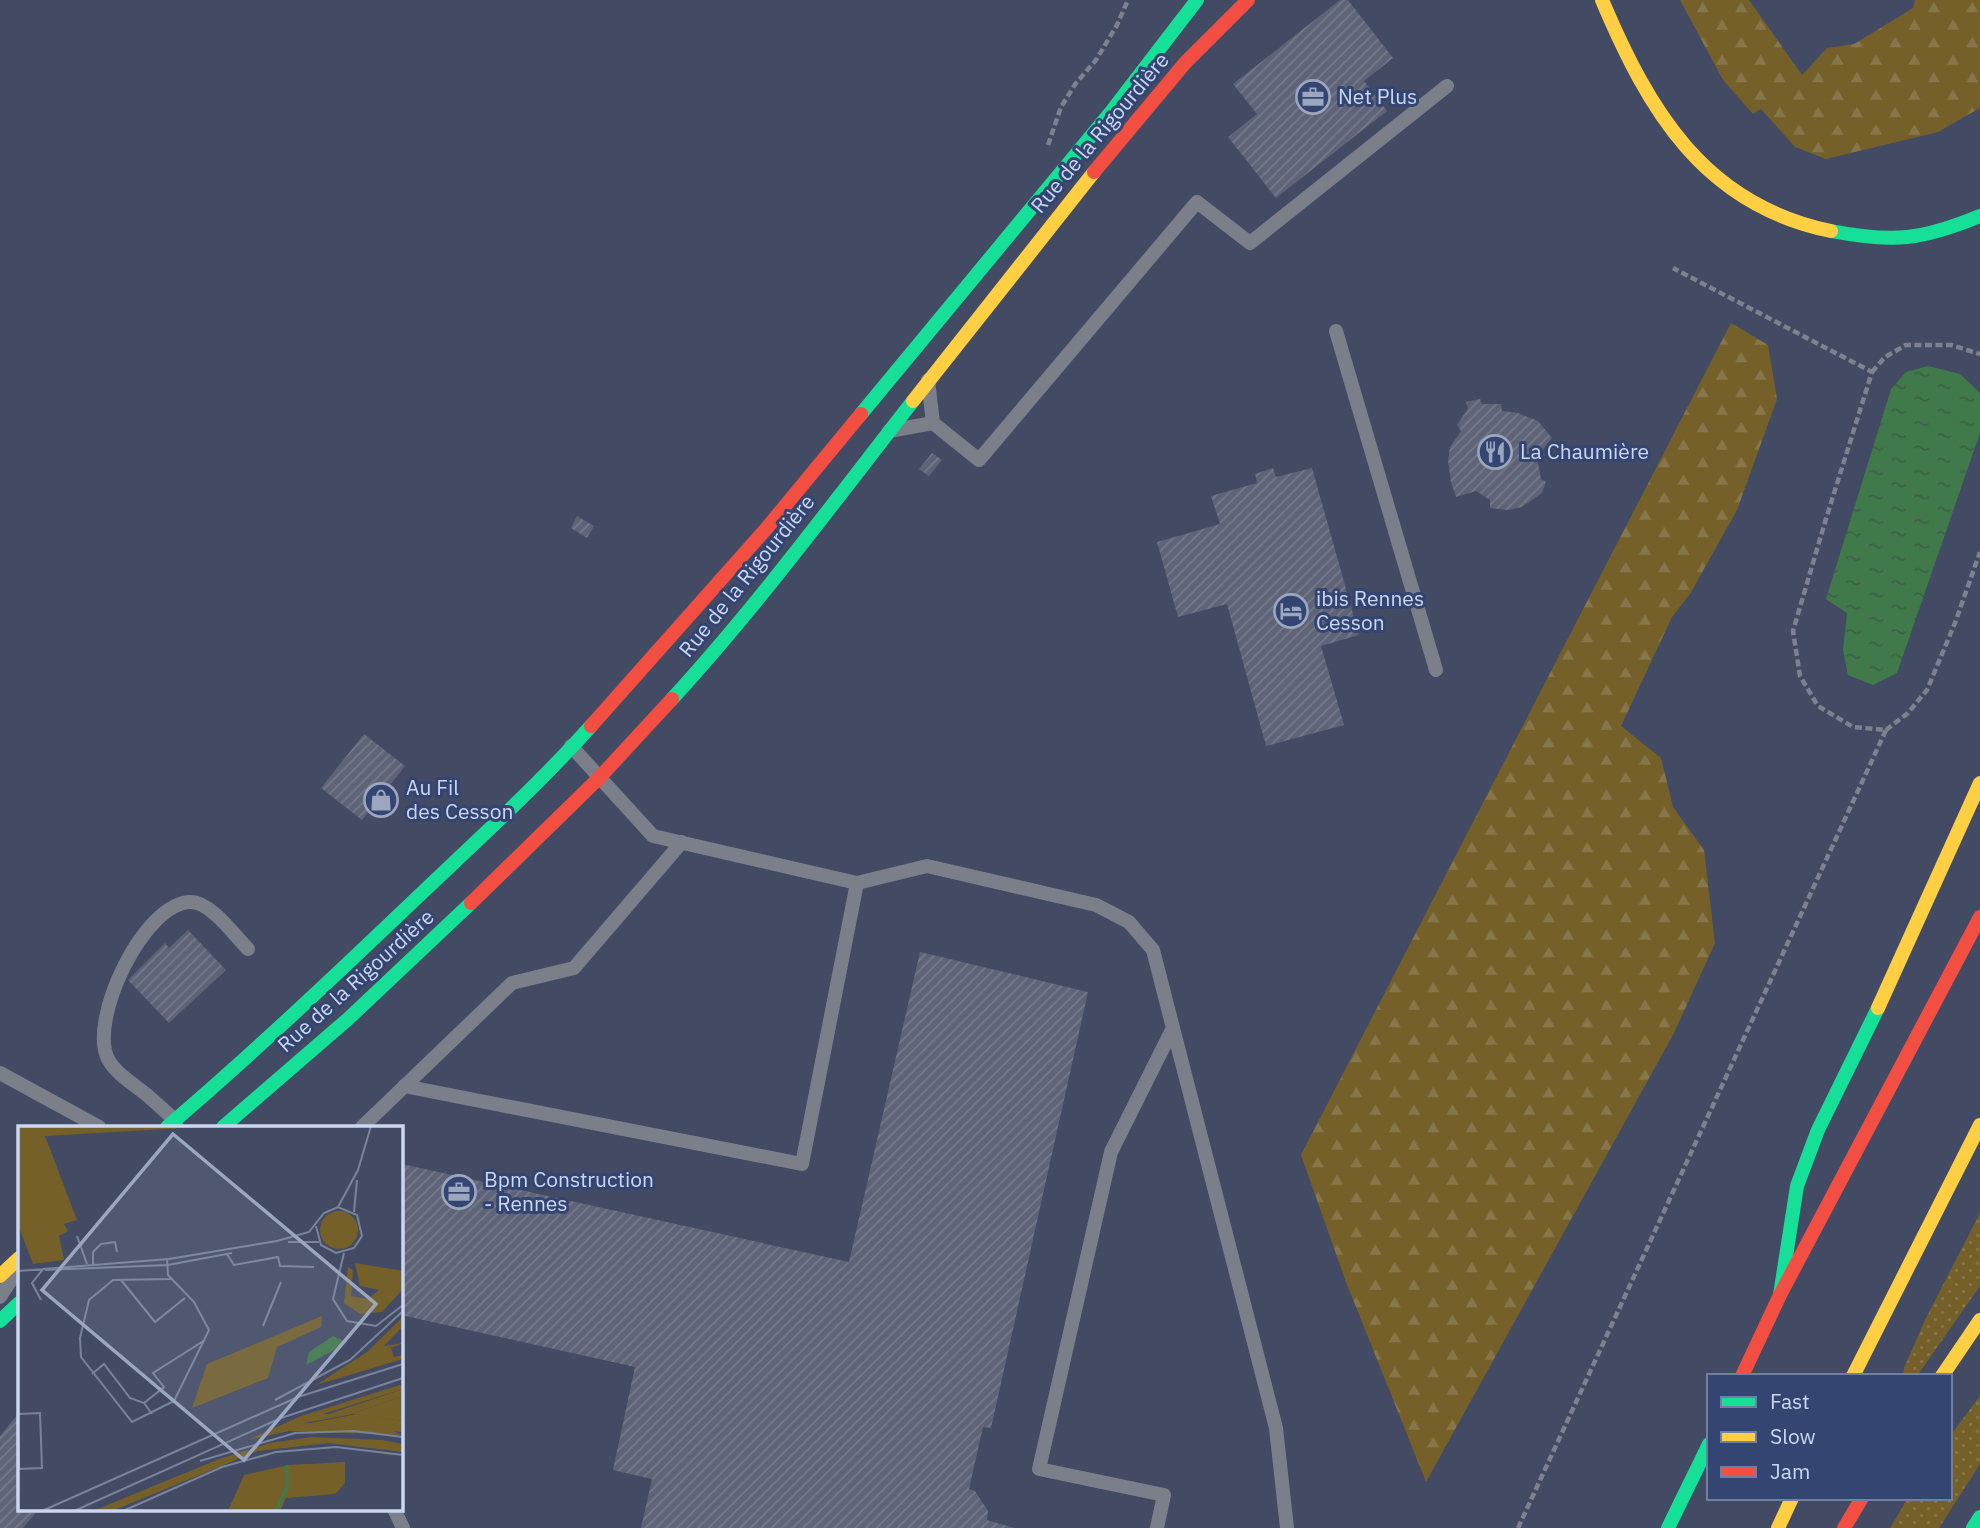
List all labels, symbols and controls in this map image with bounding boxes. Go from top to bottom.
street label: Rue de la Rigourdière [1024,46,1175,219]
office icon: Net Plus [1294,78,1332,116]
place label: Net Plus [1338,82,1417,110]
restaurant icon: La Chaumière [1476,433,1514,471]
place label: La Chaumière [1520,437,1649,465]
street label: Rue de la Rigourdière [672,488,820,662]
place label: ibis Rennes Cesson [1316,584,1424,636]
hotel icon: ibis Rennes Cesson [1272,592,1310,630]
place label: Au Fil des Cesson [406,773,513,825]
shop icon: Au Fil des Cesson [362,781,400,819]
street label: Rue de la Rigourdière [271,902,440,1058]
inset map [18,1126,402,1510]
place label: Bpm Construction - Rennes [484,1165,654,1217]
office icon: Bpm Construction - Rennes [440,1173,478,1211]
legend [1707,1374,1952,1500]
text: Fast [1770,1387,1810,1415]
text: Slow [1770,1422,1816,1450]
text: Jam [1770,1457,1810,1485]

